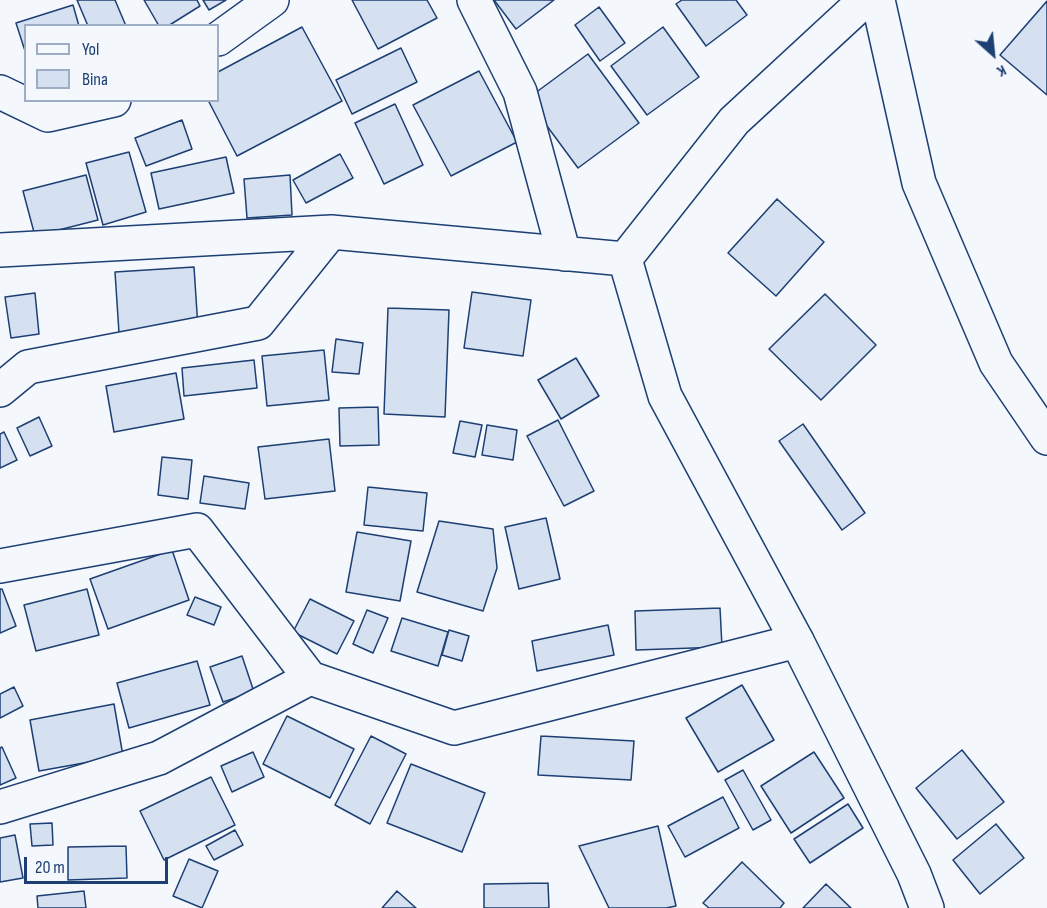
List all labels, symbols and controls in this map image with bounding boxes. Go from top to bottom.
legend [24,24,219,102]
north arrow [963,24,1023,84]
text: Yol [82,39,99,60]
text: K [994,60,1009,81]
text: Bina [82,69,108,90]
scale bar [27,845,171,883]
text: 20 m [35,857,65,878]

